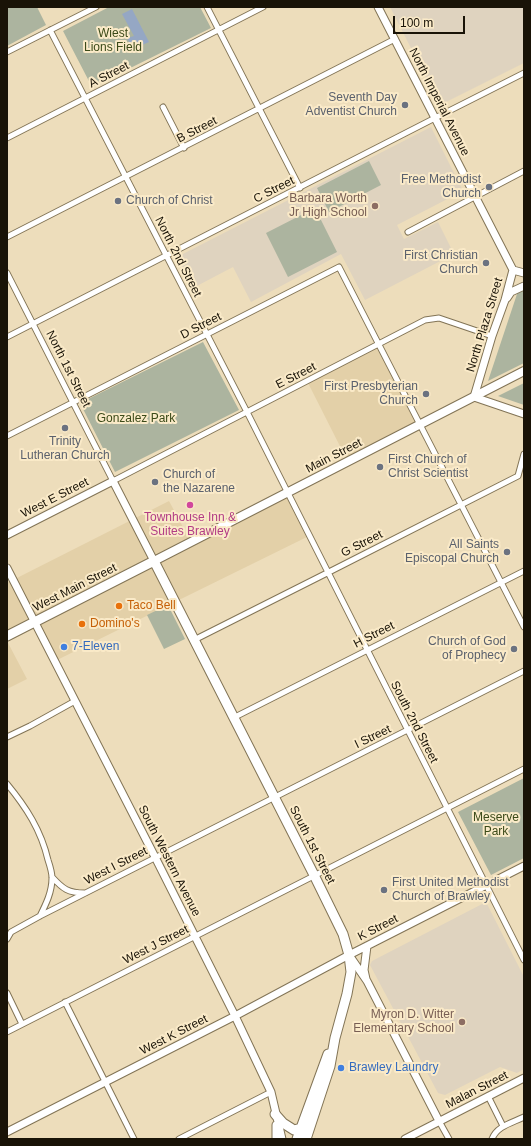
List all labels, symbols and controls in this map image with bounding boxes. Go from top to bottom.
scale bar [395,8,467,34]
text: 100 m [400,16,433,30]
park label: Wiest Lions Field [84,27,142,55]
street label: North Imperial Avenue [406,46,472,158]
street label: A Street [86,59,132,91]
place label: Seventh Day Adventist Church [306,91,397,119]
marker: Seventh Day Adventist Church [400,100,410,110]
street label: B Street [174,114,220,146]
place label: Free Methodist Church [401,173,481,201]
street label: C Street [251,174,297,206]
marker: Free Methodist Church [484,182,494,192]
place label: Barbara Worth Jr High School [289,192,367,220]
place label: Church of Christ [126,194,213,208]
marker: Church of Christ [113,196,123,206]
marker: Barbara Worth Jr High School [370,201,380,211]
street label: North 2nd Street [152,215,204,299]
place label: First Christian Church [404,249,478,277]
marker: First Christian Church [481,258,491,268]
street label: North Plaza Street [464,276,506,374]
street label: D Street [178,310,224,342]
street label: North 1st Street [43,328,93,410]
street label: E Street [273,360,319,392]
place label: First Presbyterian Church [324,380,418,408]
marker: First Presbyterian Church [421,389,431,399]
park label: Gonzalez Park [97,412,175,426]
marker: Trinity Lutheran Church [60,423,70,433]
place label: Trinity Lutheran Church [20,435,110,463]
street label: Main Street [303,436,365,476]
place label: First Church of Christ Scientist [388,453,468,481]
marker: First Church of Christ Scientist [375,462,385,472]
place label: Church of the Nazarene [163,468,235,496]
street label: West E Street [19,475,91,521]
marker: Church of the Nazarene [150,477,160,487]
marker: Townhouse Inn & Suites Brawley [185,500,195,510]
place label: Townhouse Inn & Suites Brawley [144,511,236,539]
street label: G Street [339,527,385,561]
place label: All Saints Episcopal Church [405,538,499,566]
marker: All Saints Episcopal Church [502,547,512,557]
street label: West Main Street [31,561,119,615]
place label: Taco Bell [127,599,176,613]
marker: Taco Bell [114,601,124,611]
place label: Domino's [90,617,140,631]
marker: Domino's [77,619,87,629]
street label: H Street [351,619,397,651]
place label: Church of God of Prophecy [428,635,506,663]
place label: 7-Eleven [72,640,119,654]
marker: 7-Eleven [59,642,69,652]
marker: Church of God of Prophecy [509,644,519,654]
street label: South 2nd Street [387,679,441,765]
street label: I Street [352,722,394,752]
street label: South Western Avenue [135,803,203,919]
street label: South 1st Street [286,803,338,887]
park label: Meserve Park [473,811,519,839]
street label: West I Street [82,844,150,888]
place label: First United Methodist Church of Brawley [392,876,509,904]
marker: First United Methodist Church of Brawley [379,885,389,895]
street label: K Street [355,912,401,944]
street label: West J Street [121,922,191,968]
place label: Myron D. Witter Elementary School [353,1008,454,1036]
street label: West K Street [138,1012,210,1058]
marker: Myron D. Witter Elementary School [457,1017,467,1027]
place label: Brawley Laundry [349,1061,438,1075]
marker: Brawley Laundry [336,1063,346,1073]
street label: Malan Street [443,1068,511,1112]

